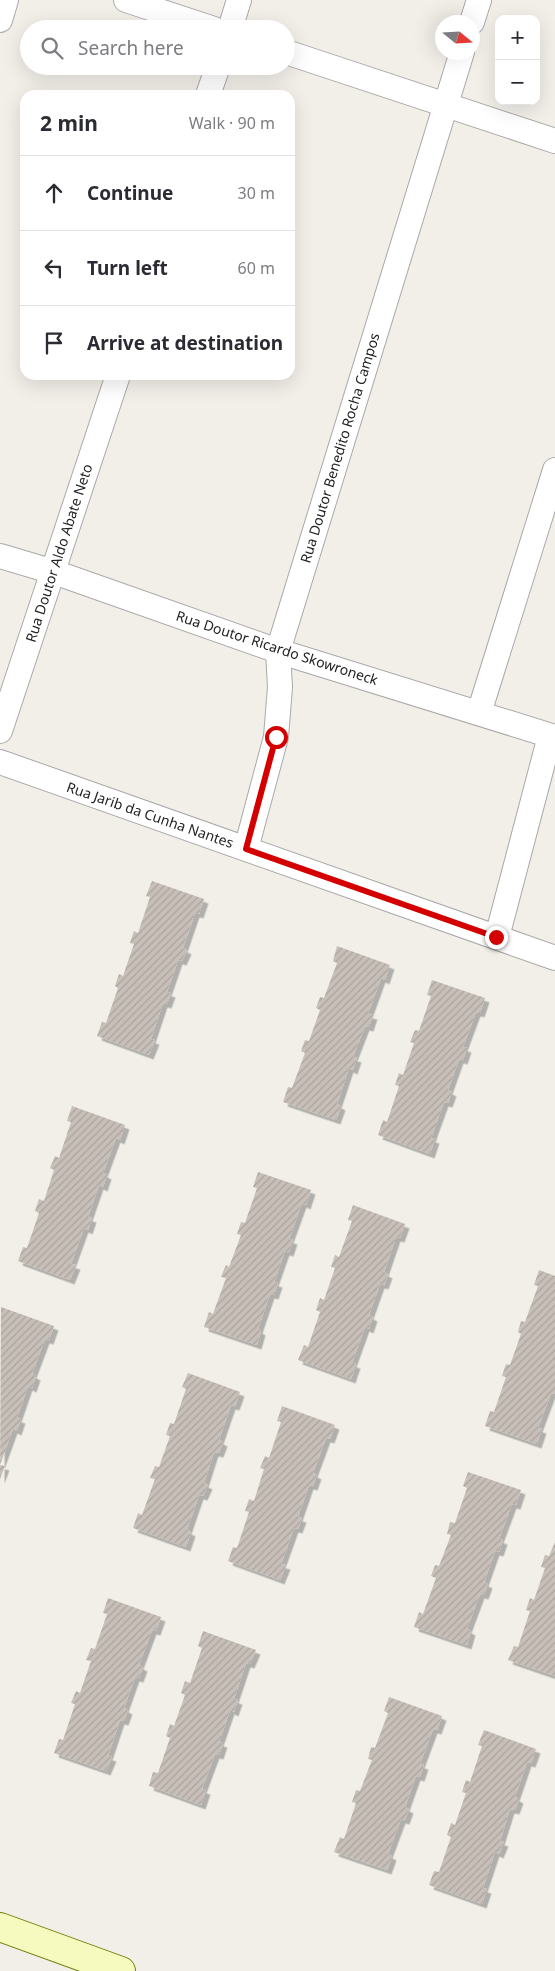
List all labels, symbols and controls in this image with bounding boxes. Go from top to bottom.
north arrow [435,15,480,60]
map controls [495,15,540,105]
button: + [495,15,540,60]
search box [20,20,295,75]
icon: search [38,34,66,62]
text: Search here [78,35,184,61]
button: − [495,60,540,105]
text: 2 min [40,109,98,137]
text: Walk · 90 m [189,112,275,134]
icon: ahead [40,179,68,207]
text: Continue [87,180,173,206]
text: 30 m [238,182,275,204]
icon: left [40,254,68,282]
text: Turn left [87,255,168,281]
text: 60 m [238,257,275,279]
icon: arrive [40,329,68,357]
text: Arrive at destination [87,330,283,356]
street label: Rua Doutor Benedito Rocha Campos [295,330,384,565]
street label: Rua Doutor Aldo Abate Neto [21,461,96,644]
street label: Rua Doutor Ricardo Skowroneck [174,606,381,689]
route start [265,726,288,749]
street label: Rua Jarib da Cunha Nantes [64,777,236,852]
route end [485,926,508,949]

